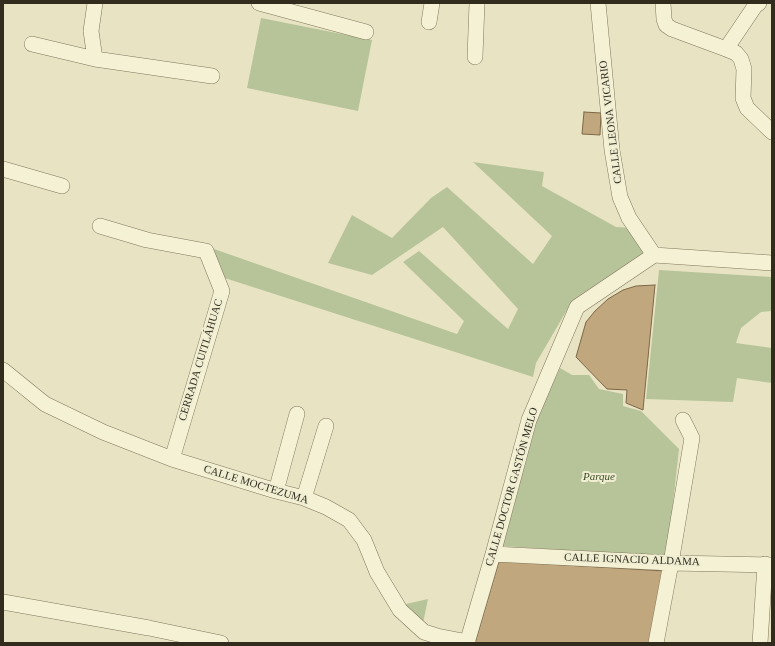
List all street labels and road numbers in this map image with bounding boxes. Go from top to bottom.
street label: CALLE LEONA VICARIO [597,60,625,184]
street label: CERRADA CUITLÁHUAC [176,297,226,423]
street label: CALLE DOCTOR GASTÓN MELO [483,406,541,568]
street label: CALLE MOCTEZUMA [202,463,310,507]
street label: CALLE IGNACIO ALDAMA [564,551,700,569]

